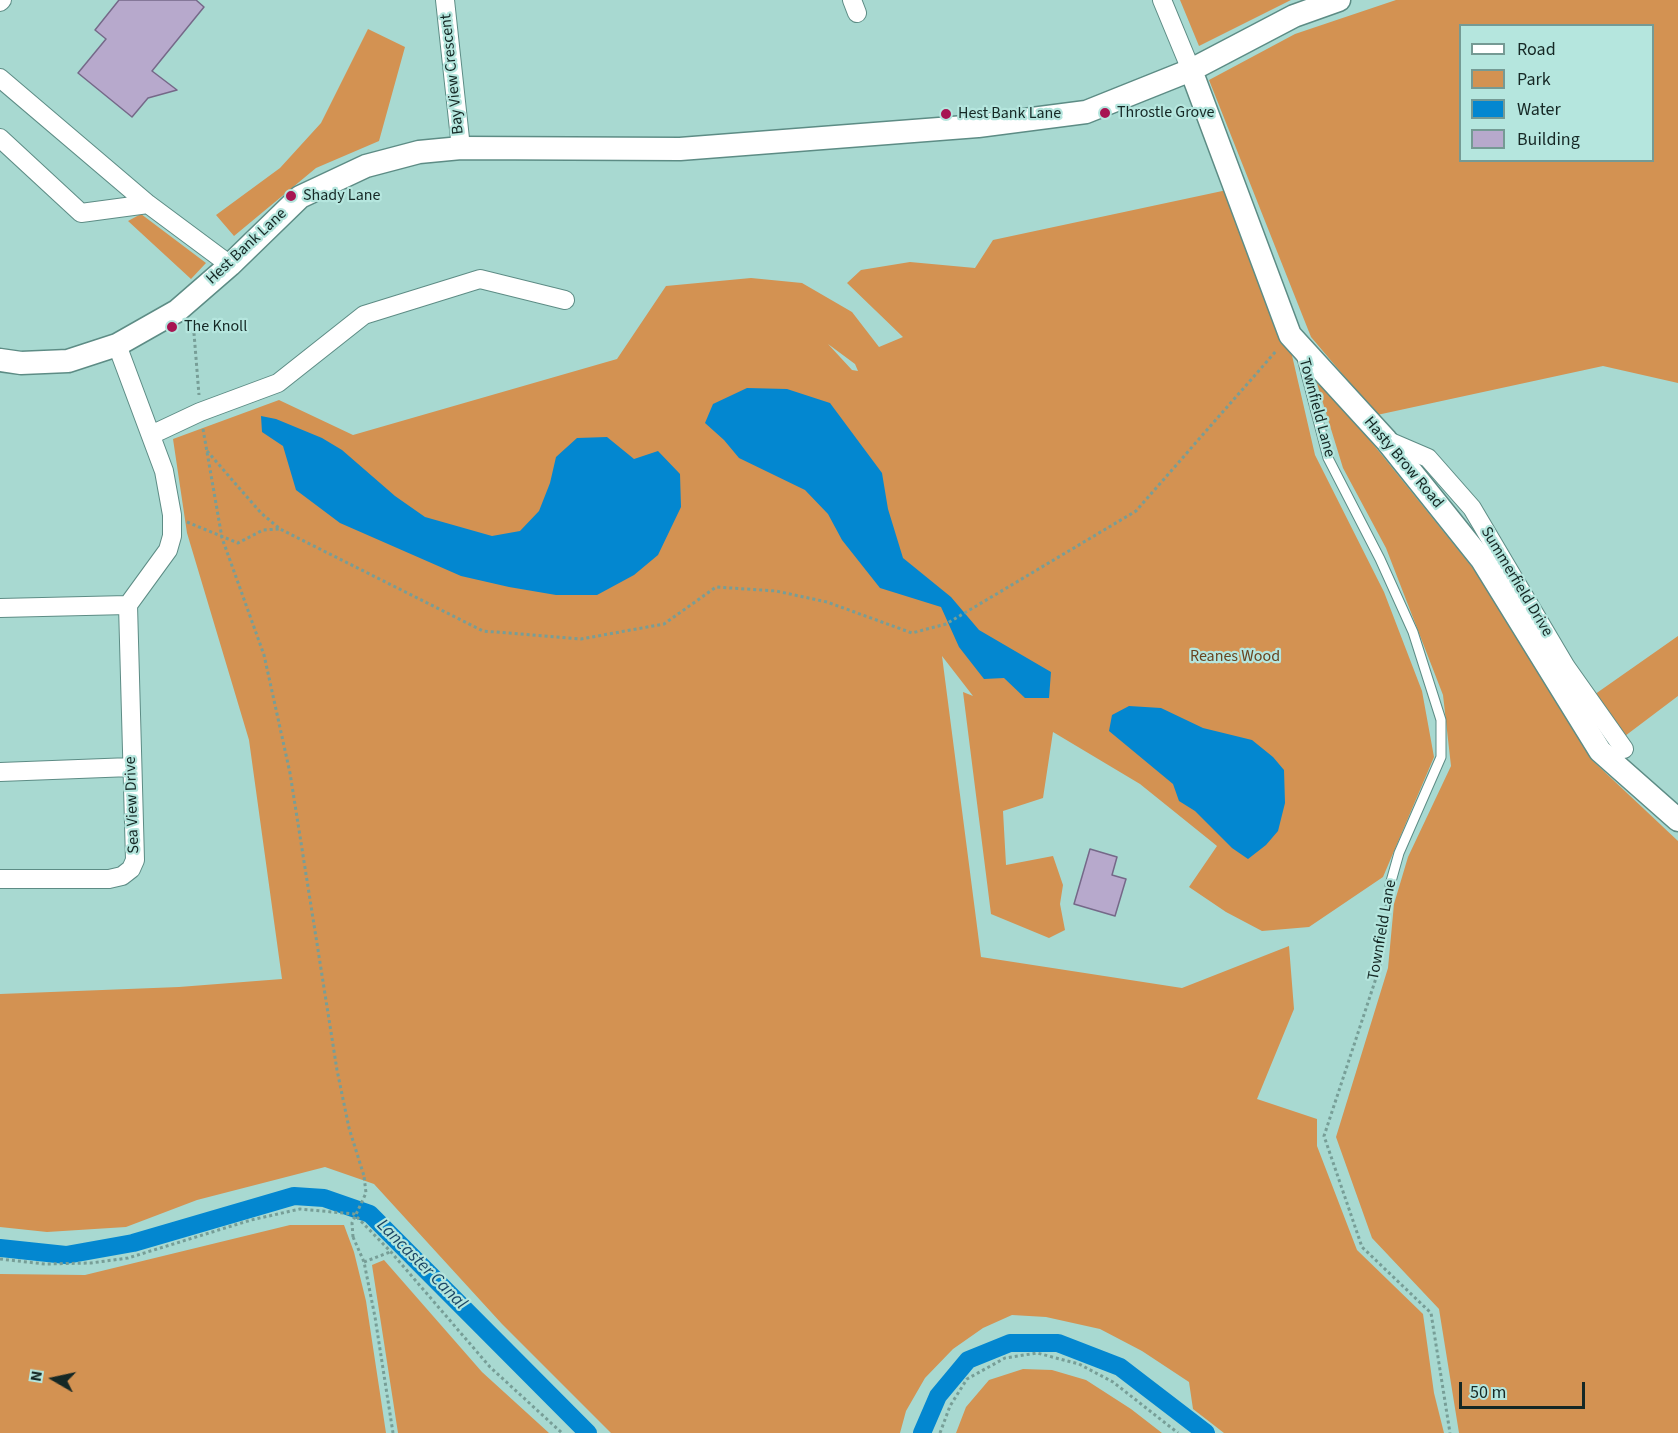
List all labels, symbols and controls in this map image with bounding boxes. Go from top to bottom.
street label: Bay View Crescent [437,13,469,135]
legend [1459,24,1654,162]
text: Road [1517,37,1556,62]
text: Park [1517,67,1551,92]
text: Water [1517,97,1561,122]
place label: Throstle Grove [1117,103,1215,123]
place label: Hest Bank Lane [958,104,1061,124]
marker: Throstle Grove [1098,106,1112,120]
marker: Hest Bank Lane [939,107,953,121]
text: Building [1517,127,1580,152]
place label: Shady Lane [303,186,380,206]
marker: Shady Lane [284,189,298,203]
street label: Hest Bank Lane [203,205,291,289]
place label: The Knoll [184,317,247,337]
marker: The Knoll [165,320,179,334]
street label: Townfield Lane [1294,356,1338,460]
street label: Hasty Brow Road [1359,413,1447,513]
street label: Summerfield Drive [1476,524,1556,640]
park label: Reanes Wood [1190,647,1280,667]
street label: Sea View Drive [122,756,144,854]
street label: Townfield Lane [1365,878,1401,982]
water label: Lancaster Canal [371,1215,471,1315]
north arrow [24,1349,84,1409]
text: N [25,1369,48,1383]
scale bar [1462,1370,1588,1408]
text: 50 m [1470,1380,1506,1405]

